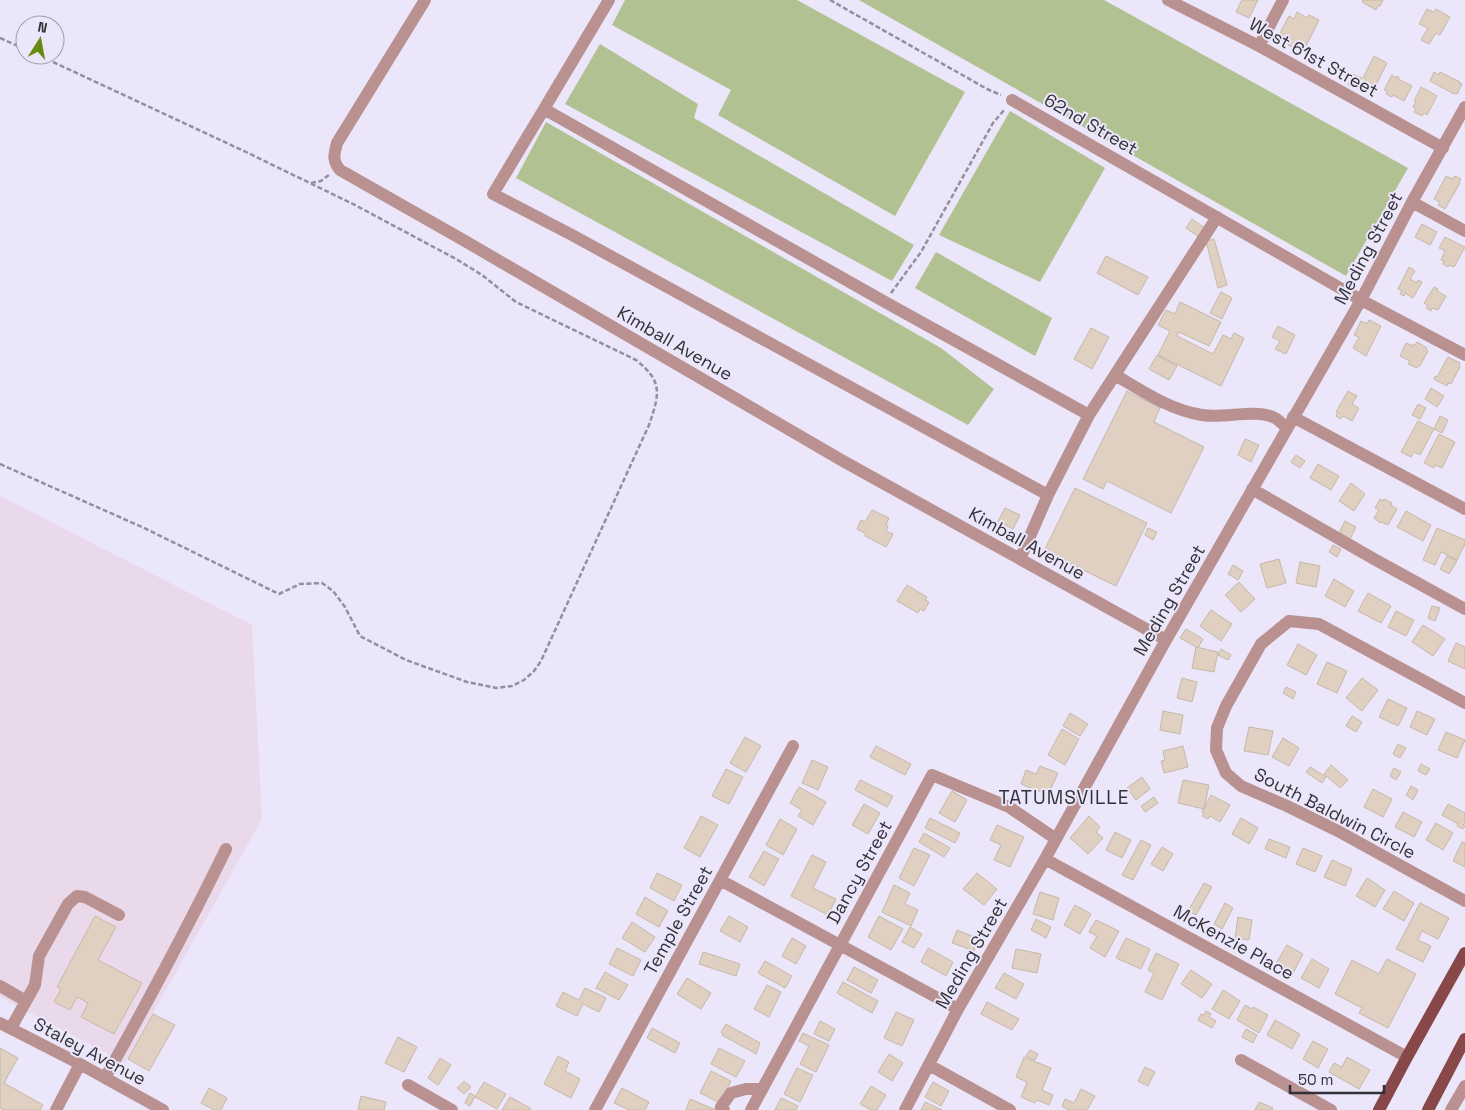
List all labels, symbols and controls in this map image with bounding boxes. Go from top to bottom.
street label: West 61st Street [1245,12,1383,102]
north arrow [15,15,65,65]
text: N [36,18,49,37]
street label: 62nd Street [1040,88,1142,160]
street label: Meding Street [1329,188,1407,308]
street label: Kimball Avenue [613,301,737,385]
street label: Kimball Avenue [965,502,1089,584]
street label: Meding Street [1128,540,1210,660]
street label: South Baldwin Circle [1250,762,1420,864]
district label: TATUMSVILLE [999,785,1129,810]
street label: Dancy Street [821,816,897,928]
street label: Temple Street [639,861,717,979]
street label: Meding Street [930,893,1012,1013]
street label: McKenzie Place [1170,899,1298,985]
street label: Staley Avenue [30,1012,150,1090]
scale bar [1290,1062,1384,1094]
text: 50 m [1298,1070,1333,1089]

